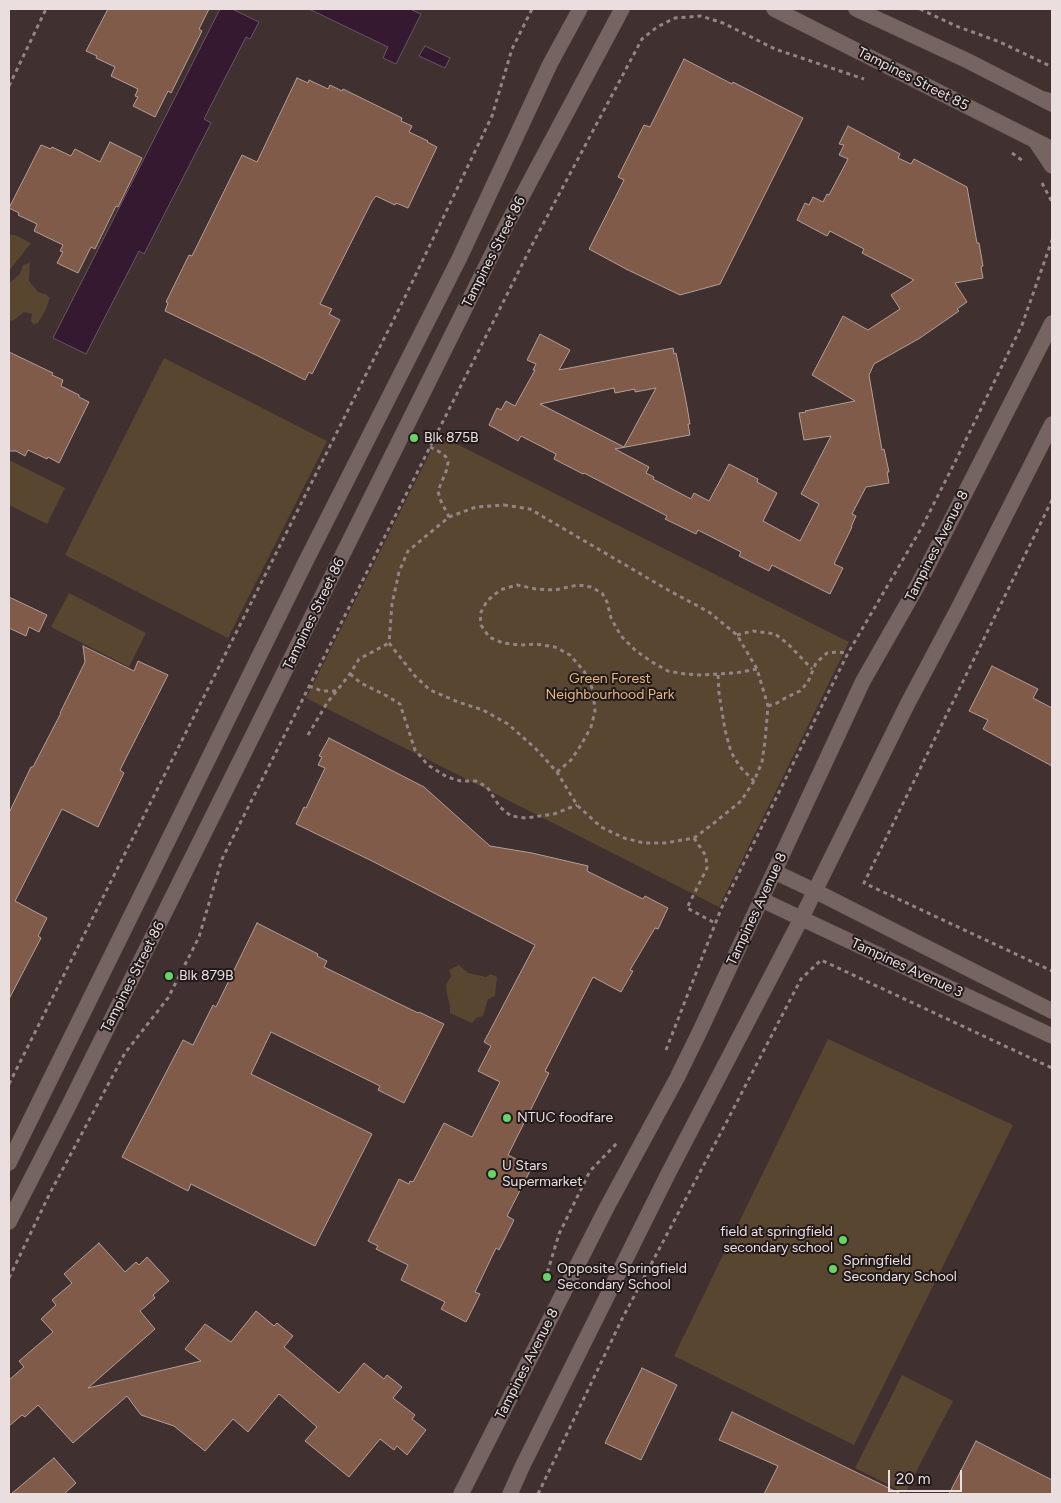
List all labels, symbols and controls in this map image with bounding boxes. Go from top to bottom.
street label: Tampines Street 85 [855,44,971,114]
street label: Tampines Street 86 [459,194,529,310]
place label: Blk 875B [424,430,479,446]
marker: Blk 875B [408,432,420,444]
street label: Tampines Avenue 8 [902,488,972,604]
street label: Tampines Street 86 [280,555,348,673]
park label: Green Forest Neighbourhood Park [546,671,674,704]
street label: Tampines Avenue 8 [724,850,790,968]
street label: Tampines Street 86 [98,919,168,1035]
street label: Tampines Avenue 3 [848,935,966,1001]
place label: Blk 879B [179,968,233,984]
marker: Blk 879B [163,970,175,982]
place label: NTUC foodfare [517,1110,613,1126]
marker: NTUC foodfare [501,1112,513,1124]
place label: U Stars Supermarket [502,1158,582,1190]
marker: U Stars Supermarket [486,1168,498,1180]
place label: field at springfield secondary school [720,1224,833,1256]
marker: field at springfield secondary school [837,1234,849,1246]
place label: Springfield Secondary School [843,1253,957,1285]
place label: Opposite Springfield Secondary School [557,1261,687,1294]
marker: Springfield Secondary School [827,1263,839,1275]
marker: Opposite Springfield Secondary School [541,1271,553,1283]
street label: Tampines Avenue 8 [492,1306,562,1422]
scale bar [891,1460,965,1492]
text: 20 m [896,1470,930,1488]

